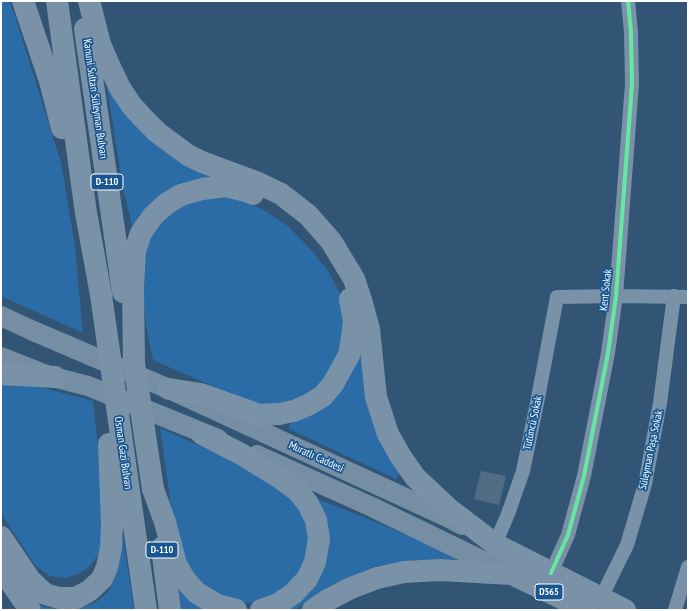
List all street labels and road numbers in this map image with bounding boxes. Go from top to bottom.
street label: Kanuni Sultan Süleyman Bulvarı [80,38,110,160]
road number: D-110 [91,174,123,190]
street label: Kent Sokak [597,268,615,312]
street label: Tütüncü Sokak [521,395,545,451]
street label: Süleyman Paşa Sokak [636,409,666,491]
street label: Osman Gazi Bulvarı [111,416,135,490]
street label: Muratlı Caddesi [286,439,346,475]
road number: D-110 [146,542,178,558]
road number: D565 [535,584,563,600]

